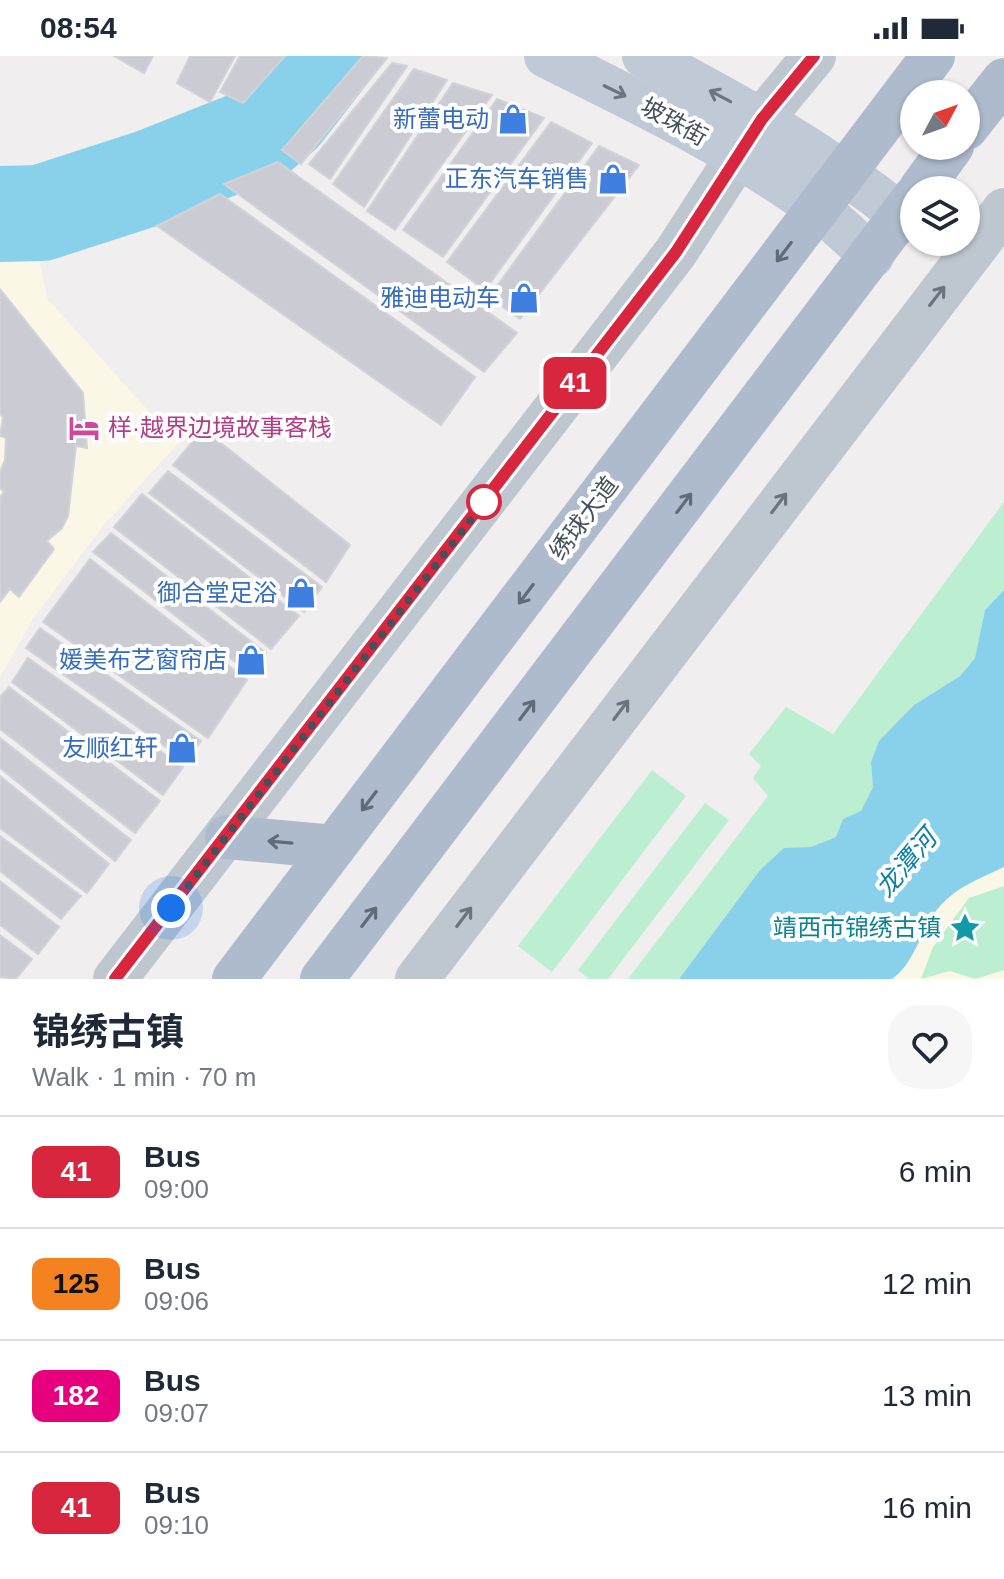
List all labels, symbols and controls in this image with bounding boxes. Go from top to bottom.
text: 08:54 [40,11,117,44]
north arrow [900,80,980,160]
map controls [900,80,980,256]
one-way arrow [603,84,627,99]
one-way arrow [709,88,733,103]
street label: 坡珠街 [636,92,712,151]
shop icon: 新蕾电动 [496,102,530,136]
place label: 新蕾电动 [393,105,489,132]
shop icon: 正东汽车销售 [596,162,630,196]
place label: 正东汽车销售 [445,165,589,192]
button: layers [900,176,980,256]
one-way arrow [776,241,793,262]
shop icon: 雅迪电动车 [507,281,541,315]
place label: 雅迪电动车 [380,284,500,311]
one-way arrow [928,286,945,307]
line badge: 41 [539,357,611,409]
text: 41 [559,367,591,398]
hotel icon: 样·越界边境故事客栈 [67,411,101,445]
place label: 样·越界边境故事客栈 [108,414,332,441]
street label: 绣球大道 [544,471,623,564]
unlabelled marker [467,485,501,519]
one-way arrow [675,493,692,514]
one-way arrow [770,493,787,514]
shop icon: 御合堂足浴 [284,576,318,610]
place label: 御合堂足浴 [157,579,277,606]
one-way arrow [518,582,534,604]
shop icon: 媛美布艺窗帘店 [234,643,268,677]
place label: 媛美布艺窗帘店 [59,646,227,673]
one-way arrow [518,700,535,721]
one-way arrow [613,700,630,721]
shop icon: 友顺红轩 [165,731,199,765]
place label: 友顺红轩 [62,734,158,761]
one-way arrow [361,790,378,811]
water label: 龙潭河 [869,820,946,903]
one-way arrow [267,834,294,849]
your location [151,888,191,928]
one-way arrow [361,907,378,928]
one-way arrow [456,907,473,928]
place icon: 靖西市锦绣古镇 [948,911,982,945]
place label: 靖西市锦绣古镇 [773,914,941,941]
button: heart [888,1005,972,1089]
text: 锦绣古镇 [32,1011,184,1053]
text: Walk · 1 min · 70 m [32,1062,256,1092]
text: Bus [144,1140,201,1173]
text: 6 min [899,1155,972,1188]
text: 41 [60,1156,92,1187]
text: 09:00 [144,1174,209,1204]
text: Bus [144,1252,201,1285]
text: 12 min [882,1267,972,1300]
text: 125 [53,1268,99,1299]
text: 09:06 [144,1286,209,1316]
text: Bus [144,1364,201,1397]
text: 13 min [882,1379,972,1412]
text: 182 [53,1380,99,1411]
text: 09:07 [144,1398,209,1428]
text: Bus [144,1476,201,1509]
text: 16 min [882,1491,972,1524]
text: 41 [60,1492,92,1523]
text: 09:10 [144,1510,209,1540]

